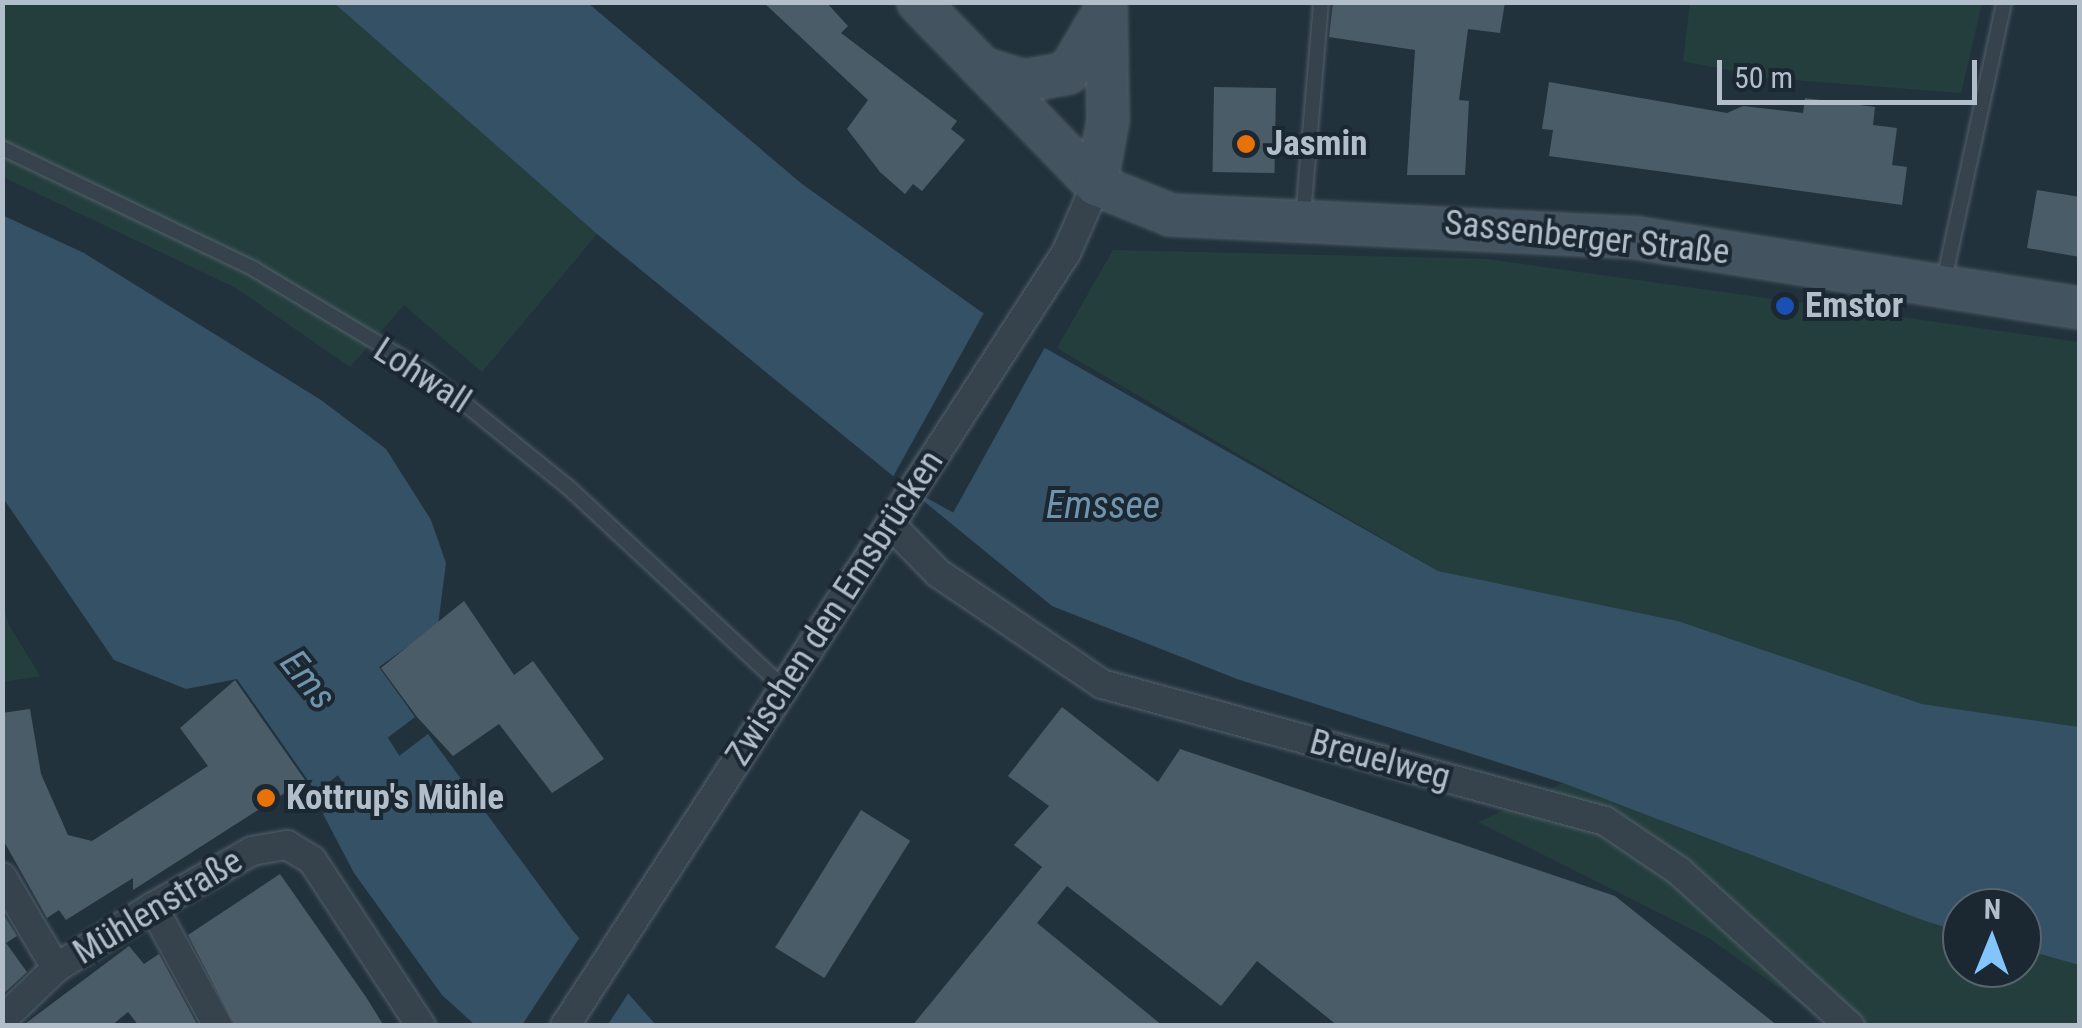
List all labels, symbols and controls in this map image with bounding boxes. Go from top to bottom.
scale bar [1722,40,1982,102]
text: 50 m [1734,60,1793,95]
place label: Jasmin [1266,123,1368,165]
marker: Jasmin [1235,133,1257,155]
street label: Sassenberger Straße [1442,202,1732,274]
place label: Emstor [1805,285,1903,327]
marker: Emstor [1774,295,1796,317]
street label: Lohwall [366,329,478,423]
street label: Zwischen den Emsbrücken [717,443,953,773]
water label: Emssee [1046,483,1160,529]
water label: Ems [270,641,346,719]
street label: Breuelweg [1305,721,1455,799]
place label: Kottrup's Mühle [286,777,504,819]
marker: Kottrup's Mühle [255,787,277,809]
street label: Mühlenstraße [66,840,250,974]
north arrow [1942,888,2042,988]
text: N [1984,893,2001,926]

